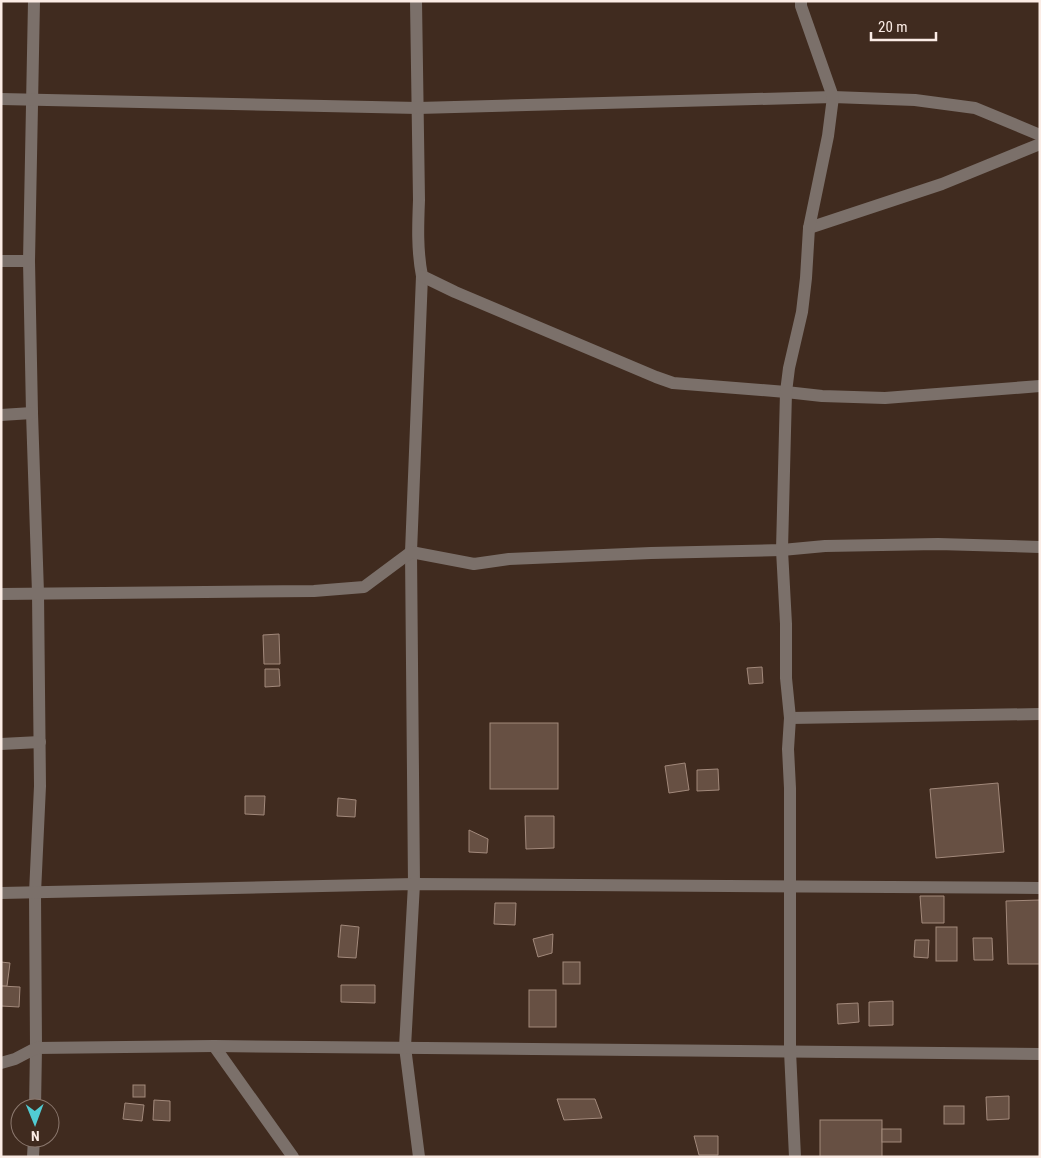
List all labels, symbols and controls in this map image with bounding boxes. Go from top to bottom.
scale bar [871,10,936,42]
text: 20 m [878,18,908,36]
north arrow [10,1098,60,1148]
text: N [31,1128,40,1144]

